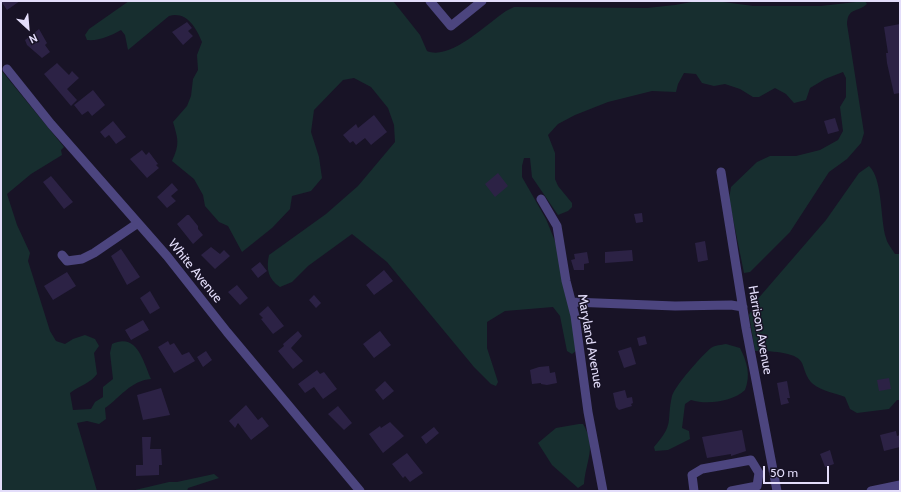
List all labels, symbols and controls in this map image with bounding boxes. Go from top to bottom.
north arrow [8,8,48,48]
text: N [27,31,40,47]
street label: White Avenue [165,236,225,306]
street label: Harrison Avenue [744,284,776,376]
street label: Maryland Avenue [574,293,606,389]
scale bar [765,458,831,484]
text: 50 m [770,465,798,480]

